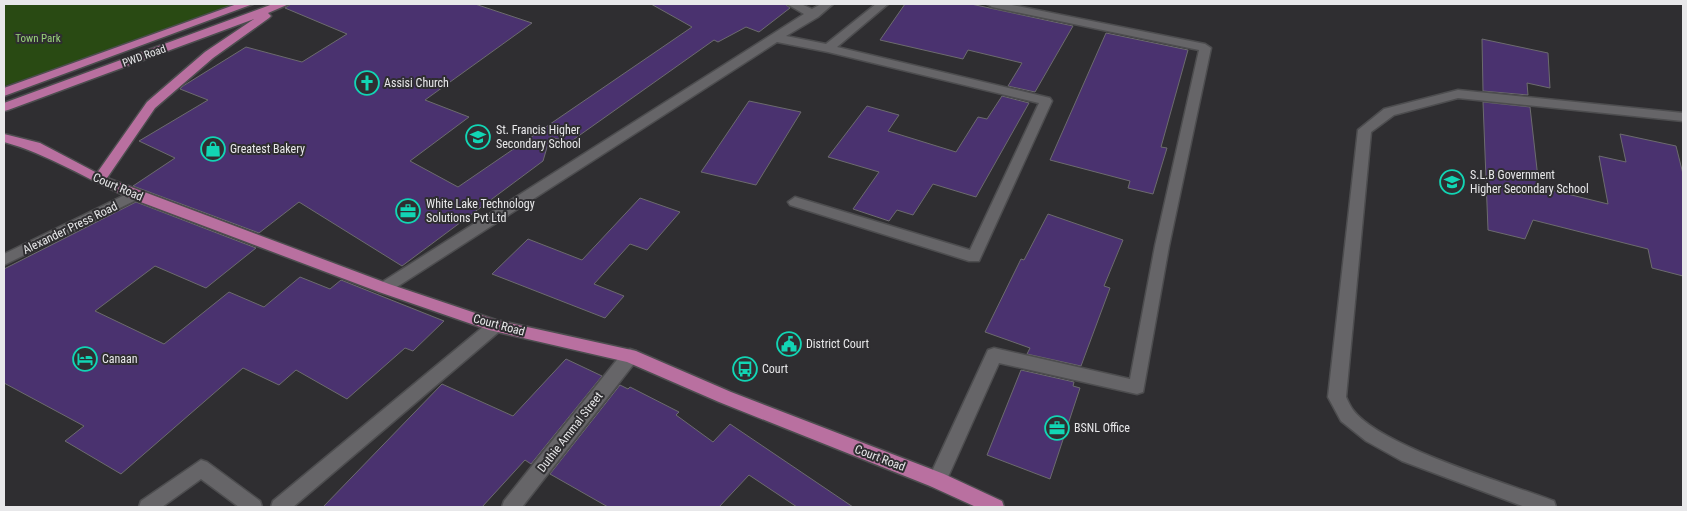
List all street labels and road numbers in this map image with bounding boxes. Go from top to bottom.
street label: PWD Road [120,42,168,70]
street label: Court Road [91,170,145,204]
street label: Alexander Press Road [20,199,120,257]
street label: Court Road [472,311,526,339]
street label: Duthie Ammal Street [534,389,606,475]
street label: Court Road [853,442,907,474]

